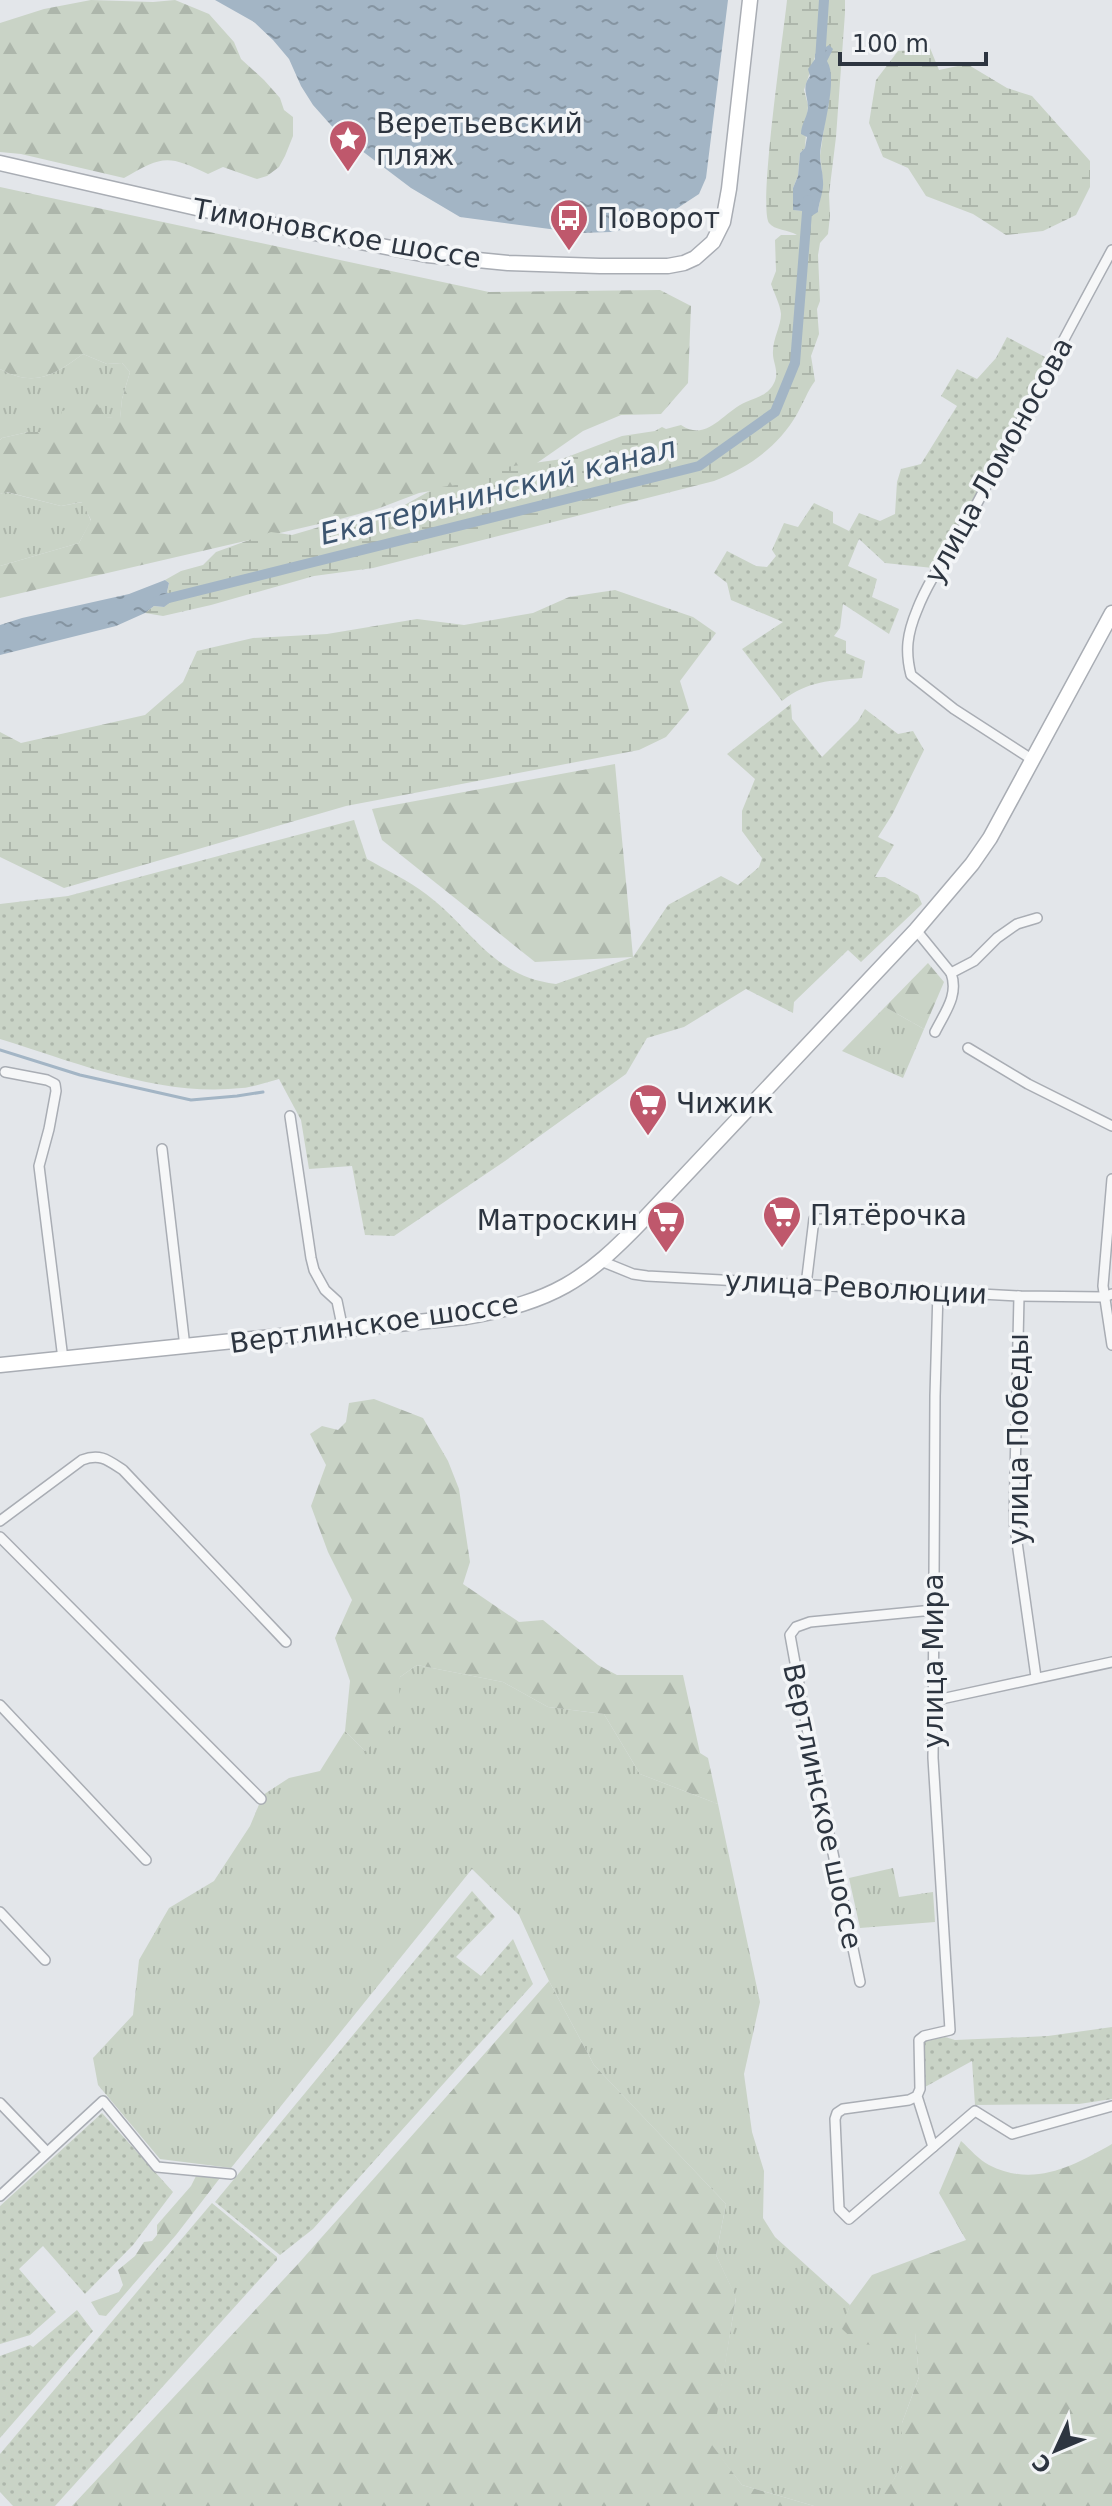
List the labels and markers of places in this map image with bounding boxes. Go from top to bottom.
place label: Веретьевский пляж [376,107,583,172]
place icon: Веретьевский пляж [327,118,369,173]
bus stop icon: Поворот [548,197,590,252]
place label: Поворот [597,202,720,235]
supermarket icon: Чижик [627,1082,669,1137]
place label: Чижик [676,1087,774,1120]
supermarket icon: Пятёрочка [761,1194,803,1249]
supermarket icon: Матроскин [645,1199,687,1254]
place label: Пятёрочка [810,1199,967,1232]
place label: Матроскин [477,1204,638,1237]

